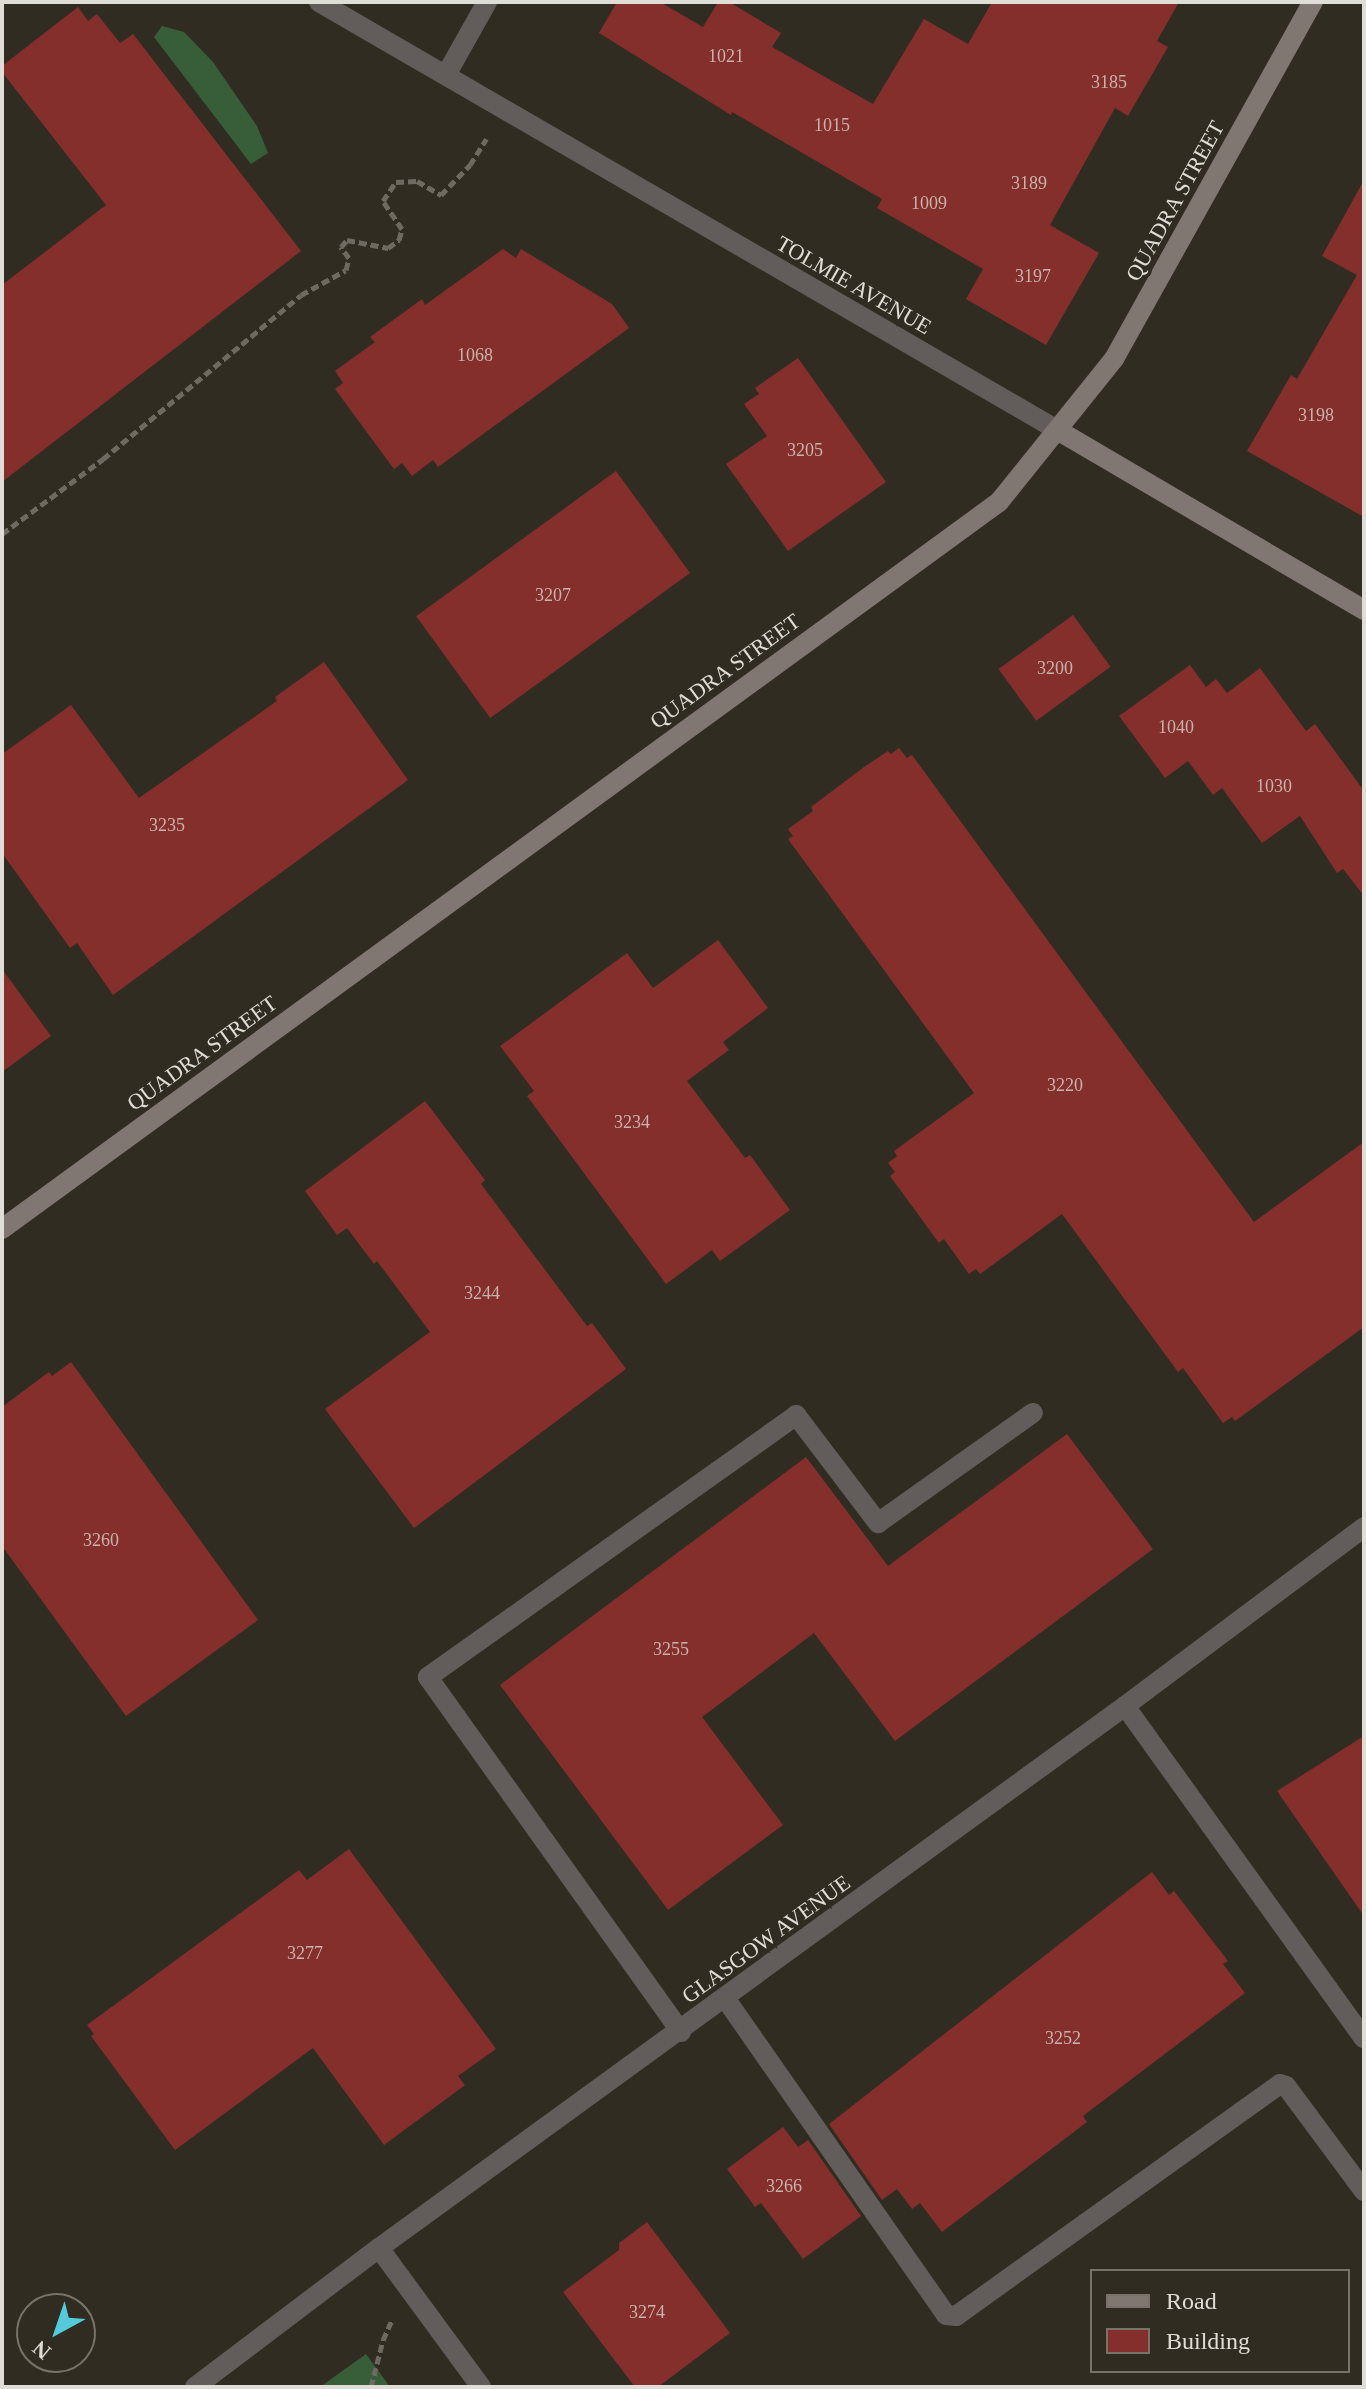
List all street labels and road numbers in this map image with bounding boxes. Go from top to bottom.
street label: QUADRA STREET [1120,116,1230,286]
street label: TOLMIE AVENUE [771,230,937,340]
street label: QUADRA STREET [644,607,806,735]
street label: QUADRA STREET [121,989,283,1117]
street label: GLASGOW AVENUE [676,1869,856,2009]

